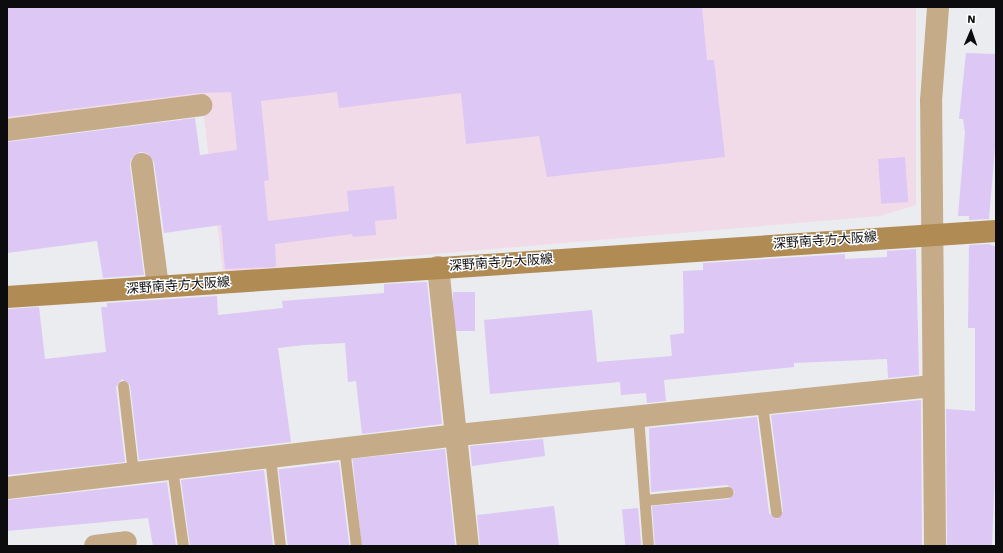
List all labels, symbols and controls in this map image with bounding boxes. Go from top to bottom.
north arrow [951,12,991,52]
text: N [967,13,976,26]
street label: 深野南寺方大阪線 [773,230,877,252]
street label: 深野南寺方大阪線 [449,252,553,274]
street label: 深野南寺方大阪線 [126,275,230,297]

